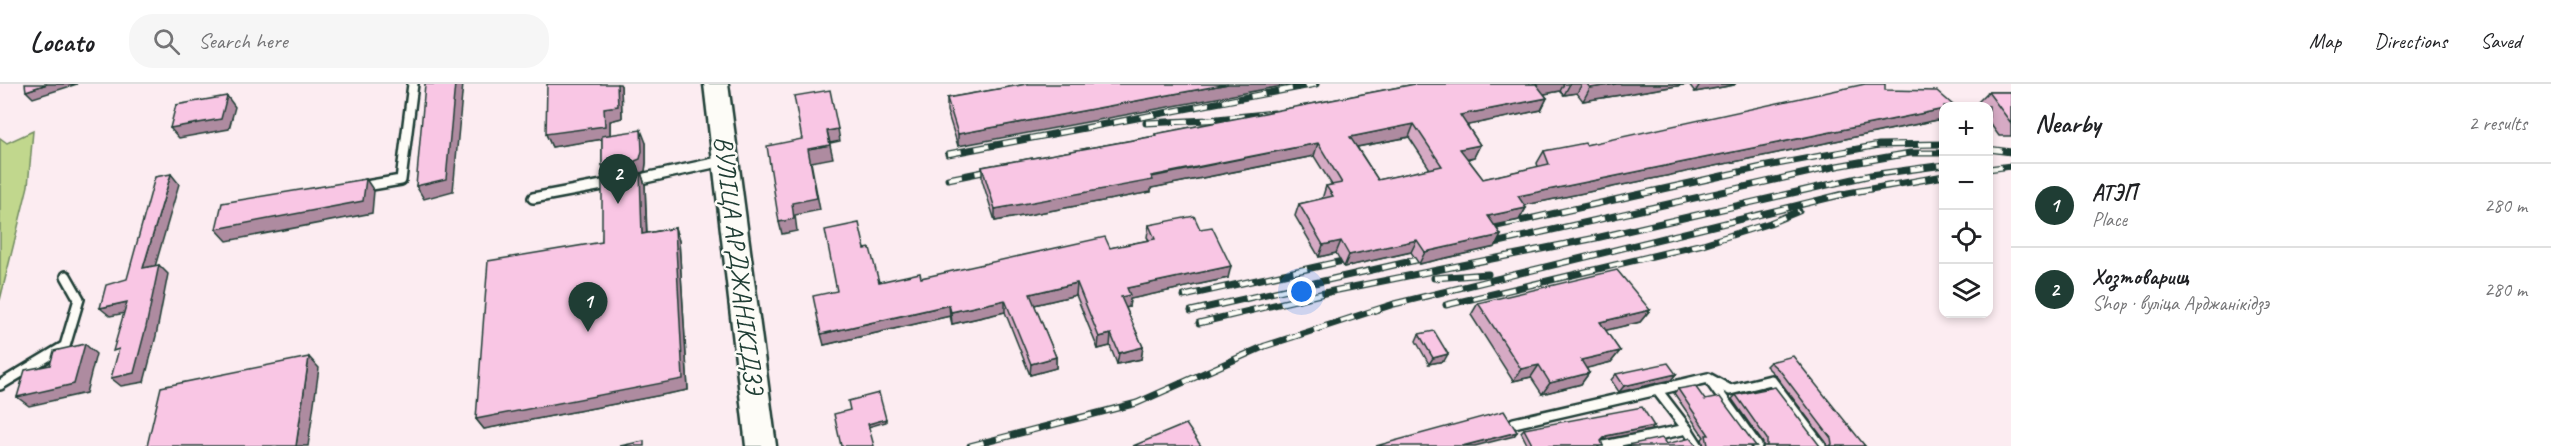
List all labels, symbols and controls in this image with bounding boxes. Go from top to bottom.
search box [129,14,549,68]
text: Locato [30,24,93,59]
icon: search [150,25,183,58]
text: Search here [198,27,288,55]
text: Map [2309,28,2341,54]
text: Directions [2374,28,2447,54]
text: Saved [2480,28,2521,54]
map controls [1939,102,1993,318]
button: + [1939,102,1993,156]
text: Nearby [2035,107,2100,140]
text: 2 results [2468,111,2527,136]
street label: ВУЛІЦА АРДЖАНІКІДЗЭ [707,134,771,398]
pin: 2 [598,154,638,204]
button: − [1939,156,1993,210]
text: АТЭП [2092,179,2137,207]
text: 1 [2050,193,2059,218]
text: 280 m [2484,193,2527,218]
text: Place [2092,207,2127,232]
button: locate [1939,210,1993,264]
text: Хозтоварищ [2092,263,2188,291]
button: layers [1939,264,1993,318]
your location [1287,277,1316,306]
text: 2 [2050,277,2059,302]
text: 280 m [2484,277,2527,302]
pin: 1 [568,282,608,332]
text: Shop · вуліца Арджанікідзэ [2092,291,2269,316]

